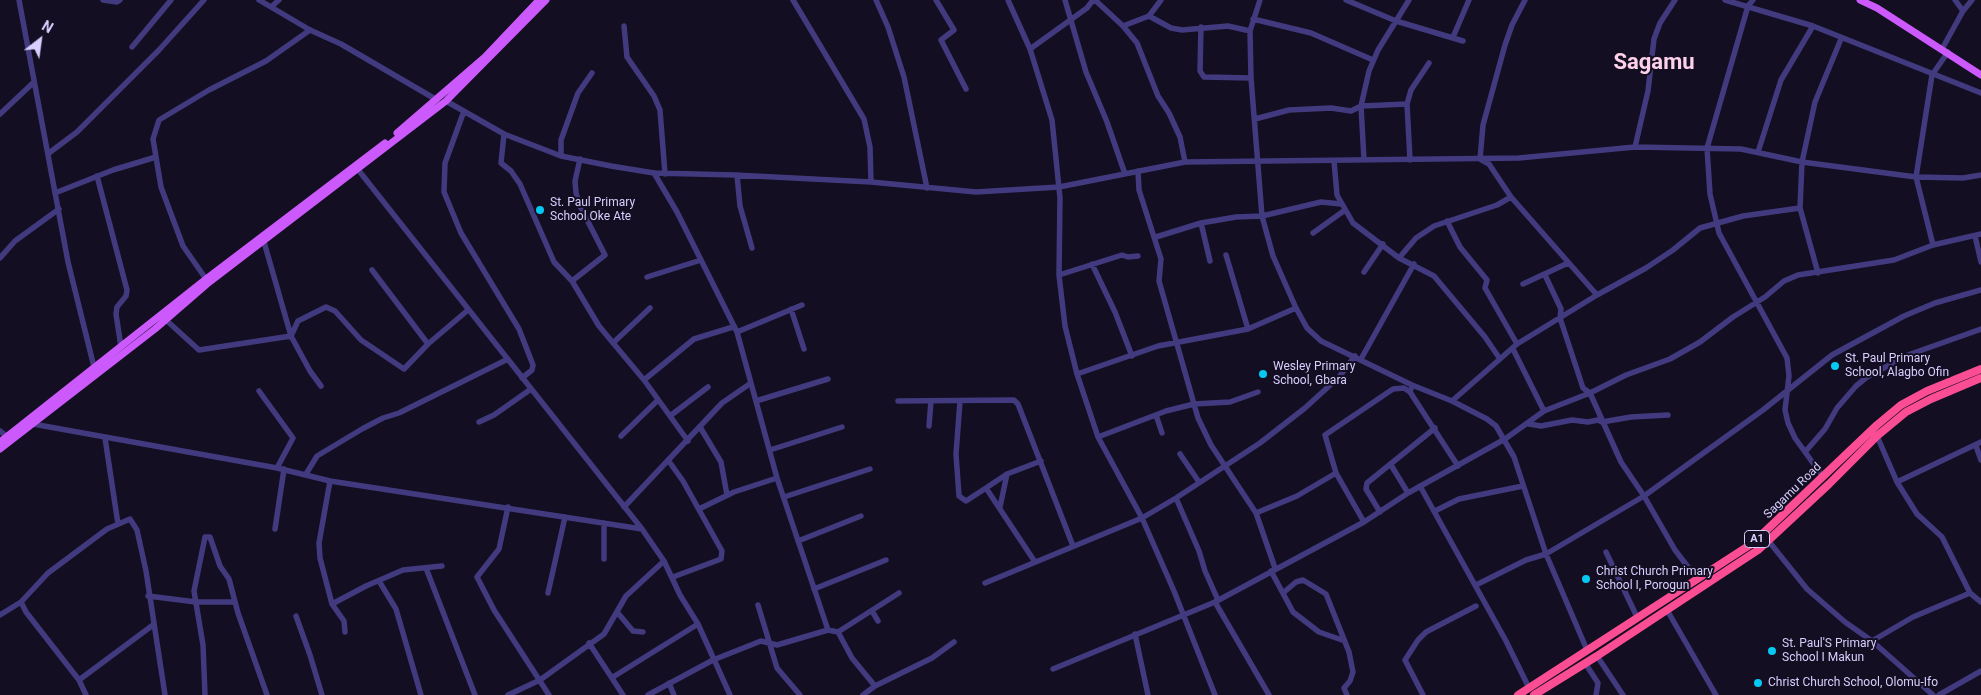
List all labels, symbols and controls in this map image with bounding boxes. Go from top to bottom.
north arrow [15,15,65,65]
text: N [39,18,56,36]
district label: Sagamu [1613,50,1695,76]
place label: St. Paul Primary School Oke Ate [550,196,635,224]
marker: St. Paul Primary School Oke Ate [534,204,546,216]
place label: St. Paul Primary School, Alagbo Ofin [1845,352,1949,380]
place label: Wesley Primary School, Gbara [1273,360,1355,388]
marker: St. Paul Primary School, Alagbo Ofin [1829,360,1841,372]
marker: Wesley Primary School, Gbara [1257,368,1269,380]
street label: Sagamu Road [1761,460,1825,522]
road number: A1 [1744,530,1770,548]
place label: Christ Church Primary School I, Porogun [1596,565,1713,593]
marker: Christ Church Primary School I, Porogun [1580,573,1592,585]
place label: St. Paul'S Primary School I Makun [1782,637,1876,665]
marker: St. Paul'S Primary School I Makun [1766,645,1778,657]
place label: Christ Church School, Olomu-Ifo [1768,676,1938,690]
marker: Christ Church School, Olomu-Ifo [1752,677,1764,689]

